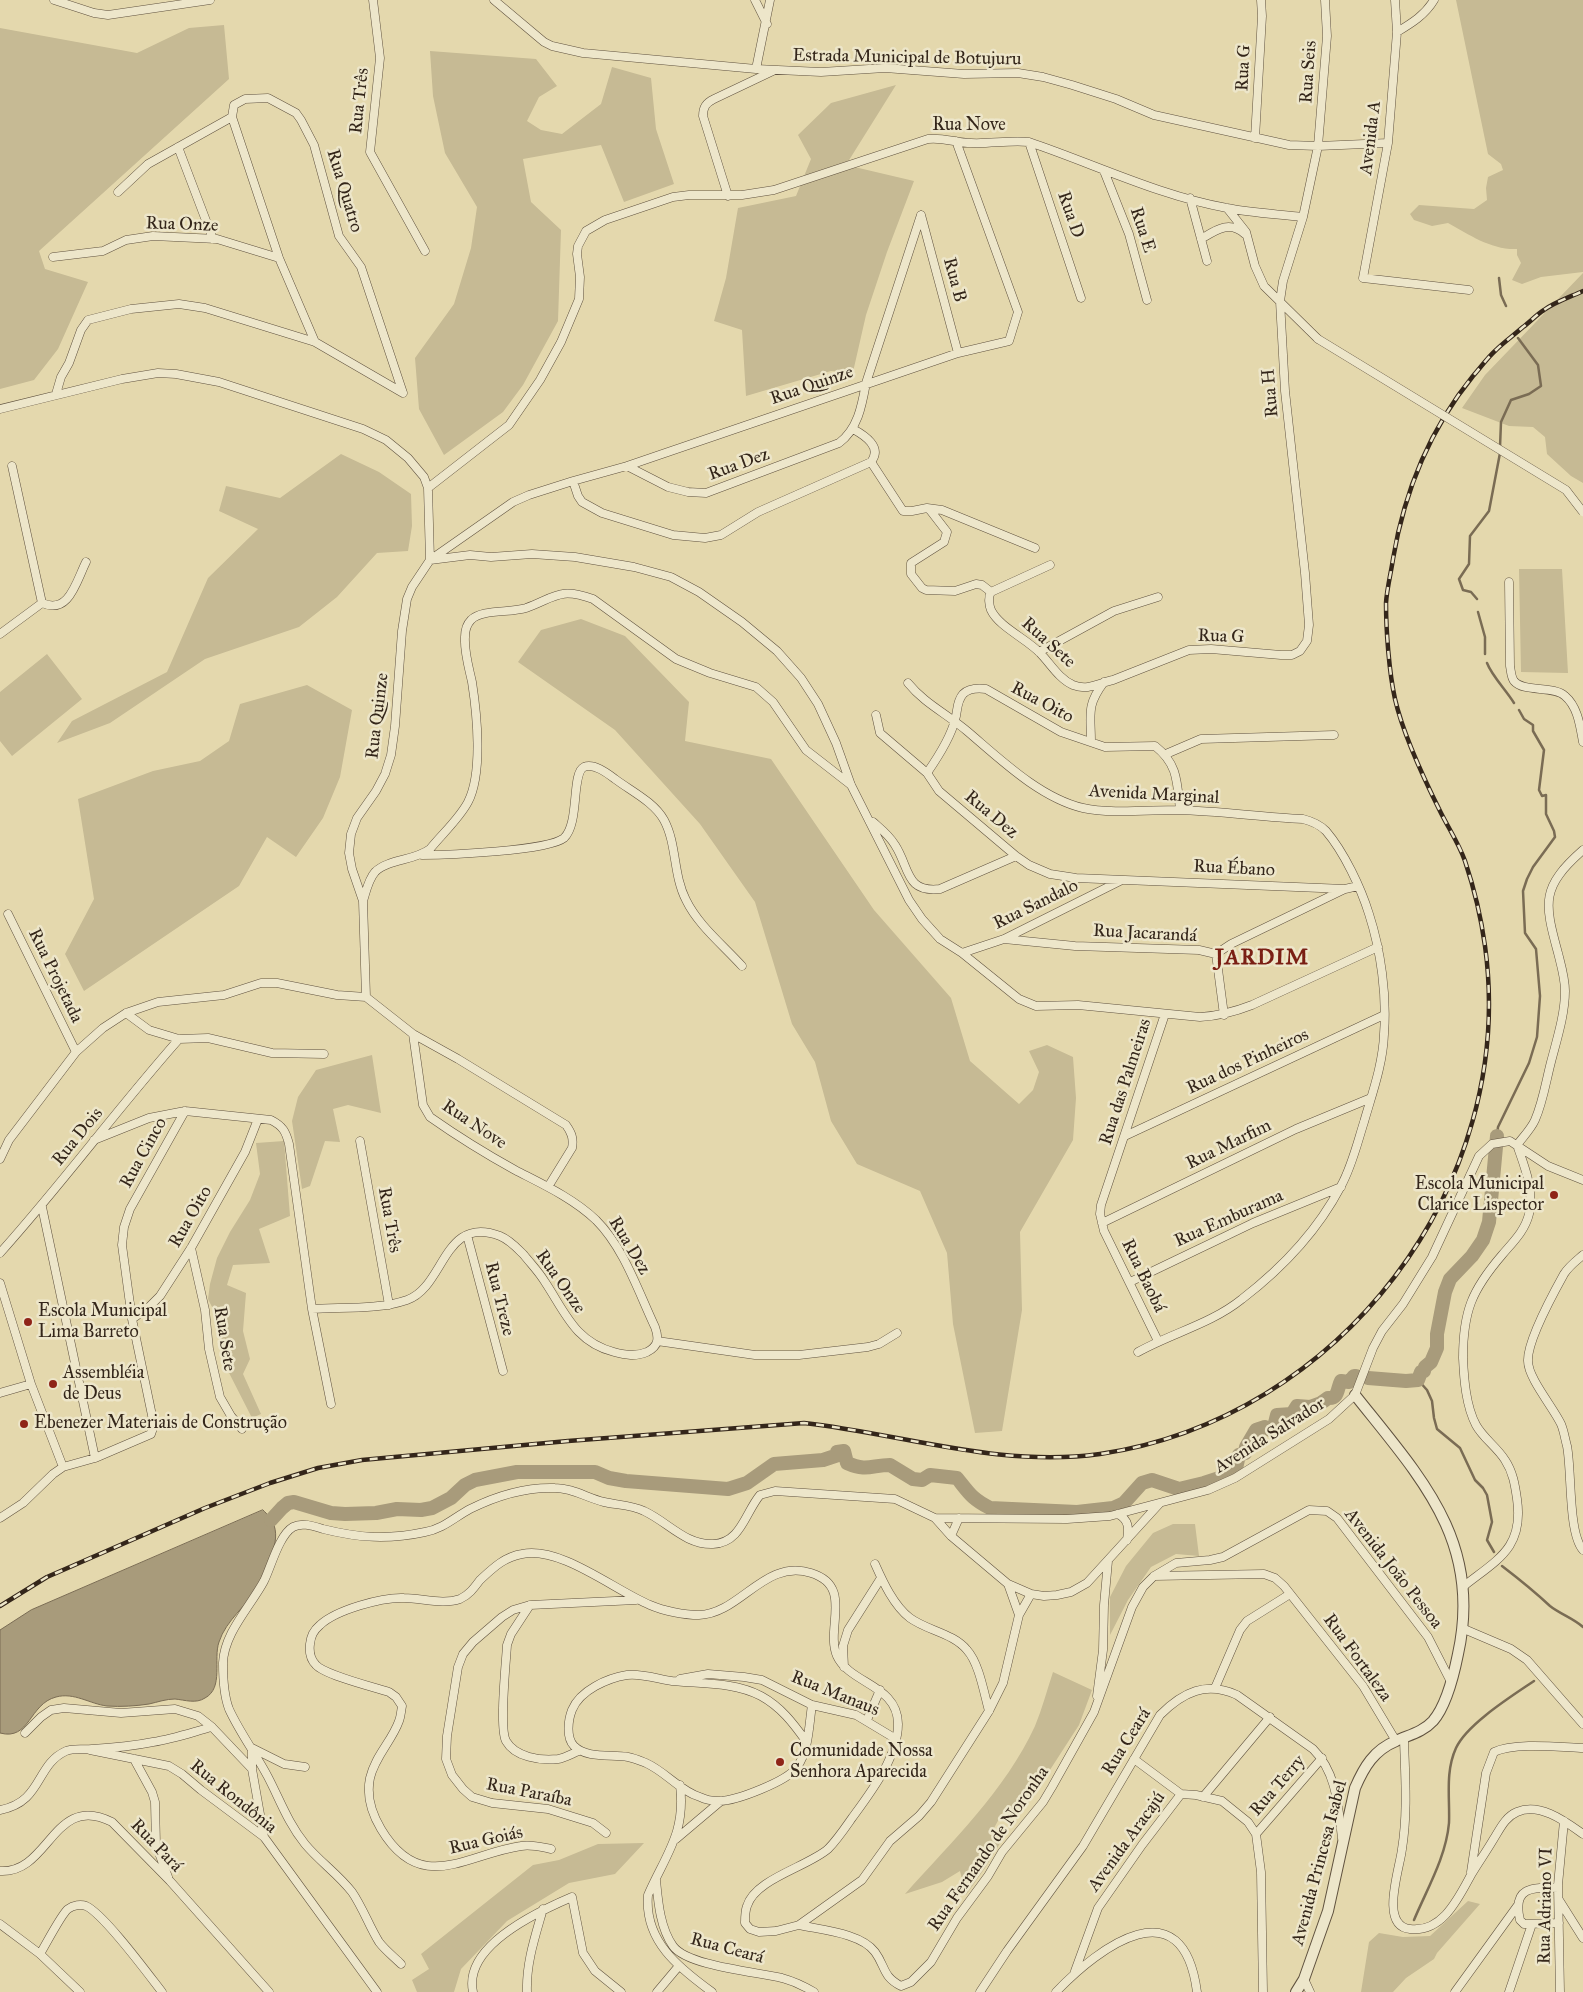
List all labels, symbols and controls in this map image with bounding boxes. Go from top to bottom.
street label: Rua Seis [1296,40,1322,104]
street label: Rua G [1232,44,1256,92]
street label: Estrada Municipal de Botujuru [792,45,1022,71]
street label: Rua Três [346,67,374,135]
street label: Avenida A [1356,100,1386,176]
street label: Rua Nove [932,115,1006,137]
street label: Rua Quatro [321,147,367,235]
street label: Rua D [1052,189,1088,241]
street label: Rua E [1125,205,1159,255]
street label: Rua Onze [145,213,219,237]
street label: Rua B [938,255,970,305]
street label: Rua Quinze [768,362,856,410]
street label: Rua H [1258,368,1284,418]
street label: Rua Dez [705,444,773,486]
street label: Rua Sete [1017,613,1079,673]
street label: Rua G [1197,625,1245,649]
street label: Rua Quinze [362,672,394,760]
street label: Rua Oito [1007,678,1077,728]
street label: Avenida Marginal [1088,781,1220,809]
street label: Rua Dez [960,786,1022,844]
street label: Rua Ébano [1193,856,1275,882]
street label: Rua Sandalo [990,875,1082,935]
street label: Rua Jacarandá [1093,920,1197,948]
street label: Rua Projetada [23,925,87,1027]
district label: JARDIM [1214,946,1310,972]
street label: Rua das Palmeiras [1095,1016,1157,1148]
street label: Rua dos Pinheiros [1184,1024,1312,1100]
street label: Rua Nove [437,1095,511,1155]
street label: Rua Dois [48,1104,108,1170]
street label: Rua Cinco [116,1114,172,1192]
street label: Rua Marfim [1183,1115,1275,1175]
place label: Escola Municipal Clarice Lispector [1415,1174,1544,1216]
street label: Rua Oito [165,1182,217,1252]
street label: Rua Emburama [1171,1185,1287,1253]
street label: Rua Três [373,1186,405,1254]
marker: Escola Municipal Clarice Lispector [1548,1189,1560,1201]
street label: Rua Dez [603,1213,655,1279]
street label: Rua Baobá [1116,1236,1170,1316]
street label: Rua Onze [530,1246,590,1318]
street label: Rua Treze [479,1260,519,1338]
place label: Escola Municipal Lima Barreto [38,1301,167,1344]
street label: Rua Sete [208,1305,240,1373]
marker: Escola Municipal Lima Barreto [22,1316,34,1328]
place label: Assembléia de Deus [63,1363,144,1406]
marker: Assembléia de Deus [47,1378,59,1390]
street label: Avenida Salvador [1211,1393,1329,1479]
place label: Ebenezer Materiais de Construção [34,1413,287,1435]
marker: Ebenezer Materiais de Construção [18,1418,30,1430]
street label: Avenida João Pessoa [1339,1505,1447,1633]
street label: Rua Fortaleza [1318,1610,1396,1706]
street label: Rua Manaus [788,1667,882,1721]
street label: Rua Ceará [1098,1704,1156,1780]
place label: Comunidade Nossa Senhora Aparecida [790,1741,933,1784]
street label: Rua Terry [1246,1751,1310,1821]
street label: Rua Rondônia [185,1755,281,1839]
marker: Comunidade Nossa Senhora Aparecida [774,1756,786,1768]
street label: Rua Fernando de Noronha [924,1762,1054,1936]
street label: Rua Paraíba [484,1774,574,1812]
street label: Avenida Princesa Isabel [1288,1778,1352,1948]
street label: Avenida Aracajú [1084,1788,1170,1896]
street label: Rua Pará [125,1815,187,1877]
street label: Rua Goiás [447,1822,525,1860]
street label: Rua Adriano VI [1534,1847,1558,1965]
street label: Rua Ceará [688,1929,766,1969]

